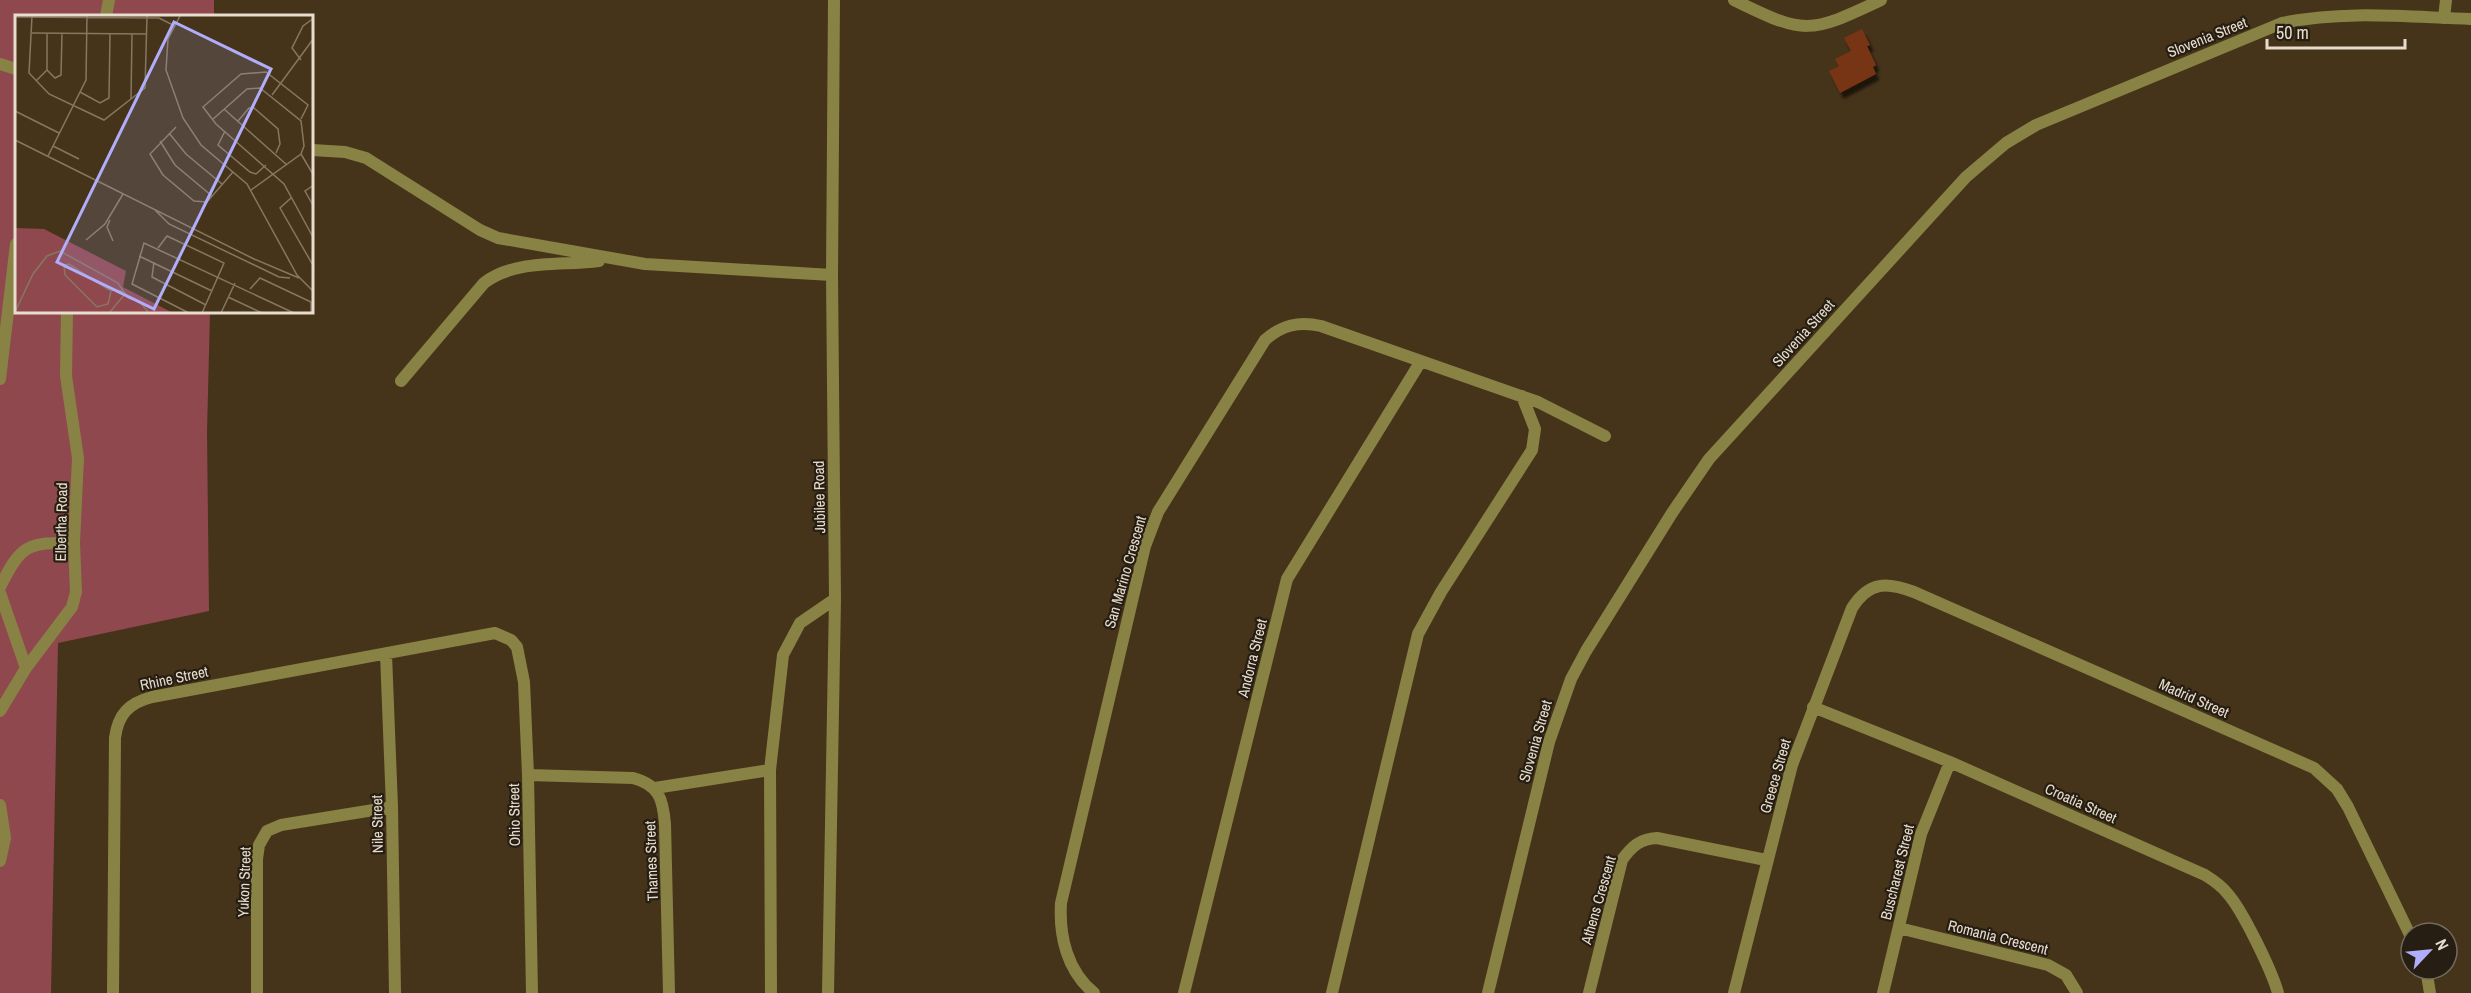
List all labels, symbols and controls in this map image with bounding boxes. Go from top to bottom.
street label: Slovenia Street [2164,11,2250,62]
scale bar [2267,12,2405,50]
inset map [15,15,314,314]
text: 50 m [2276,20,2309,45]
street label: Slovenia Street [1767,294,1839,371]
street label: Jubilee Road [808,461,830,533]
street label: Elbertha Road [50,483,72,561]
street label: San Marino Crescent [1099,513,1151,631]
street label: Andorra Street [1232,616,1272,700]
street label: Rhine Street [138,660,211,695]
street label: Madrid Street [2156,673,2233,723]
street label: Slovenia Street [1513,697,1557,784]
street label: Greece Street [1754,736,1796,816]
street label: Croatia Street [2042,778,2121,828]
street label: Ohio Street [503,783,525,847]
street label: Nile Street [366,794,388,853]
street label: Thames Street [639,820,663,902]
street label: Buscharest Street [1875,821,1919,922]
street label: Yukon Street [232,846,256,918]
street label: Athens Crescent [1575,853,1621,948]
street label: Romania Crescent [1946,914,2051,960]
north arrow [2399,921,2459,981]
text: N [2431,935,2454,954]

